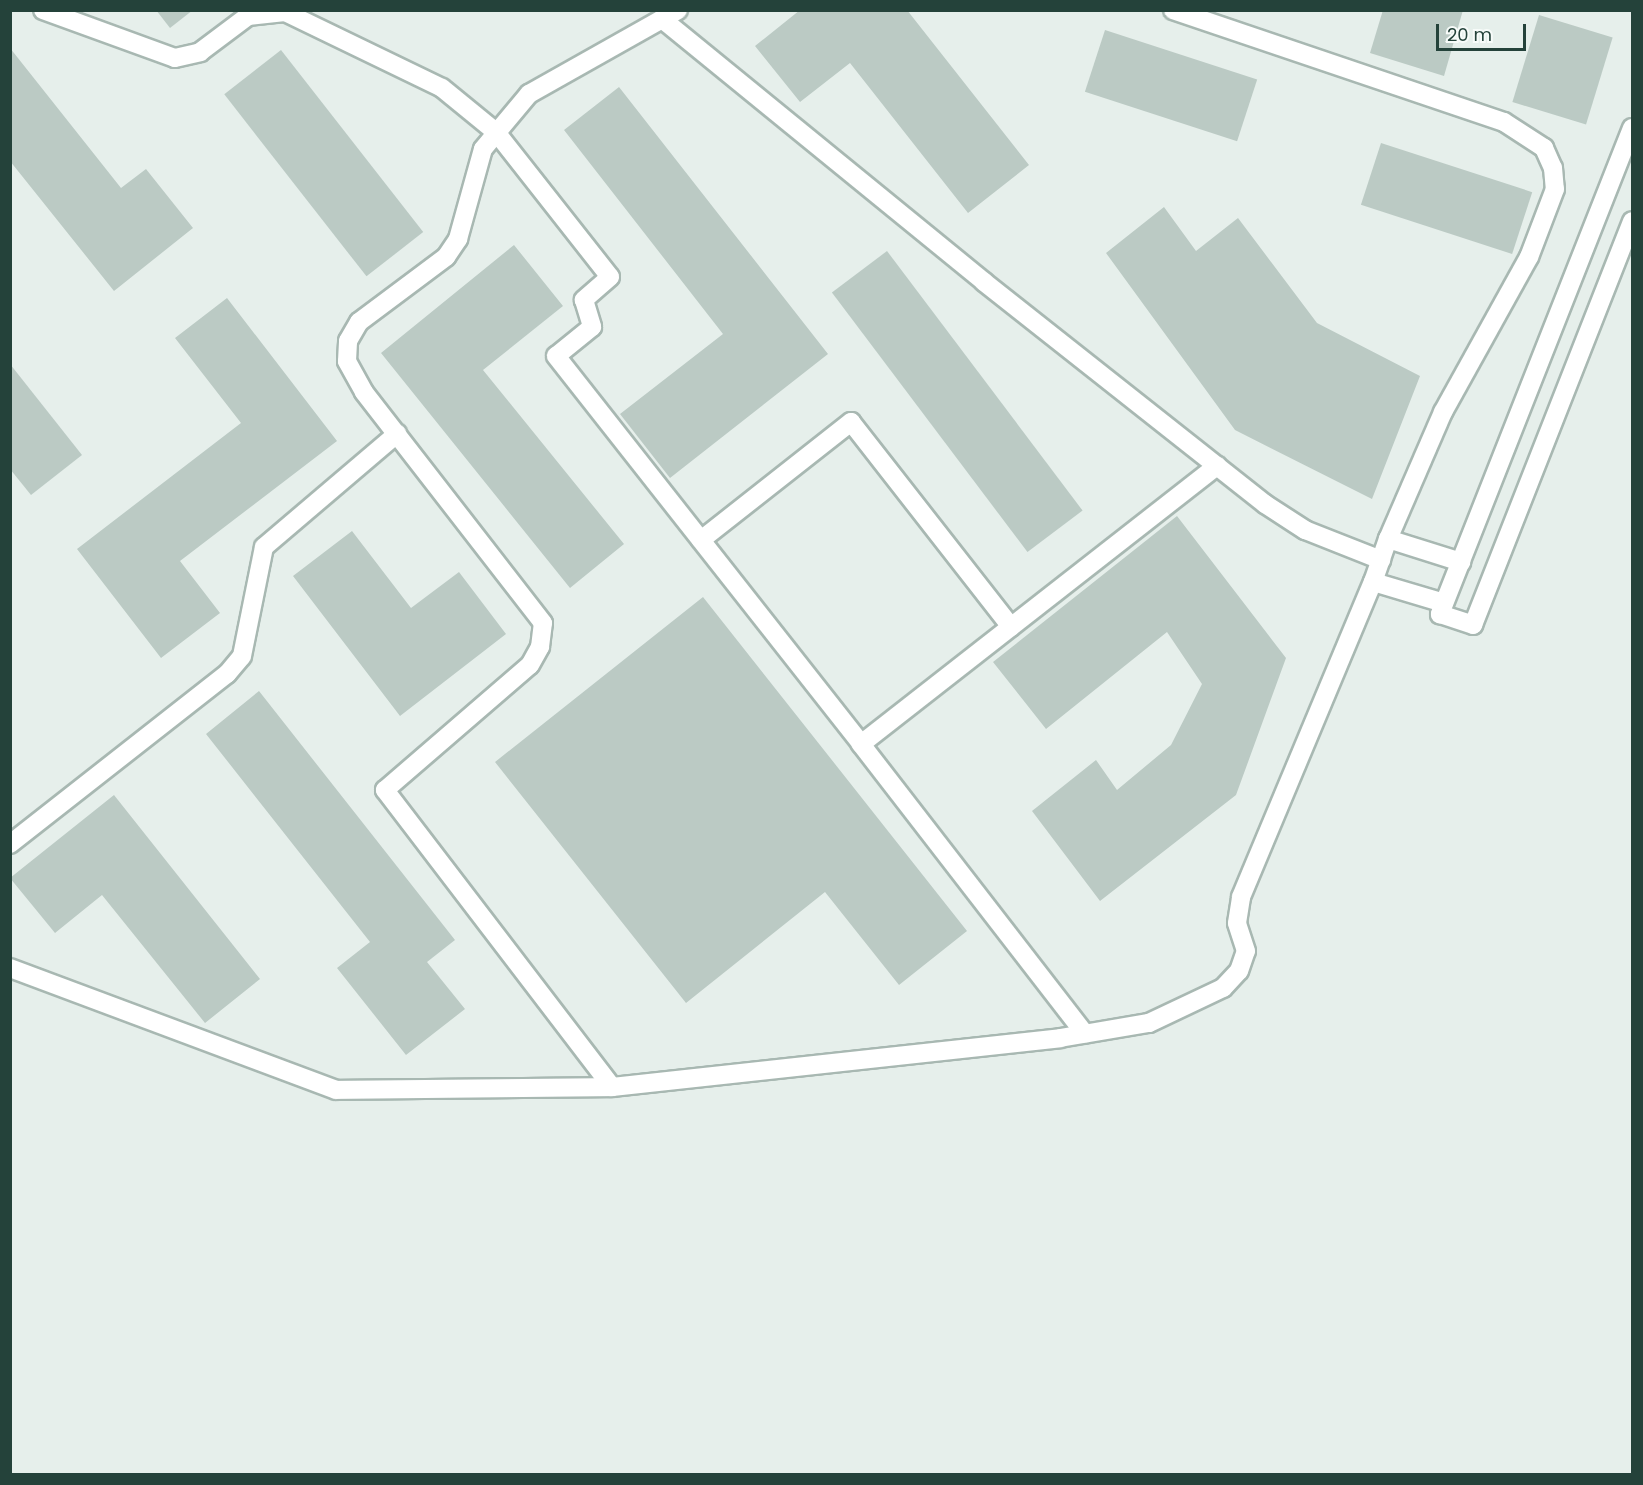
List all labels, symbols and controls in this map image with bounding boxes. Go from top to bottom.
scale bar [1439,12,1529,50]
text: 20 m [1447,22,1492,47]

